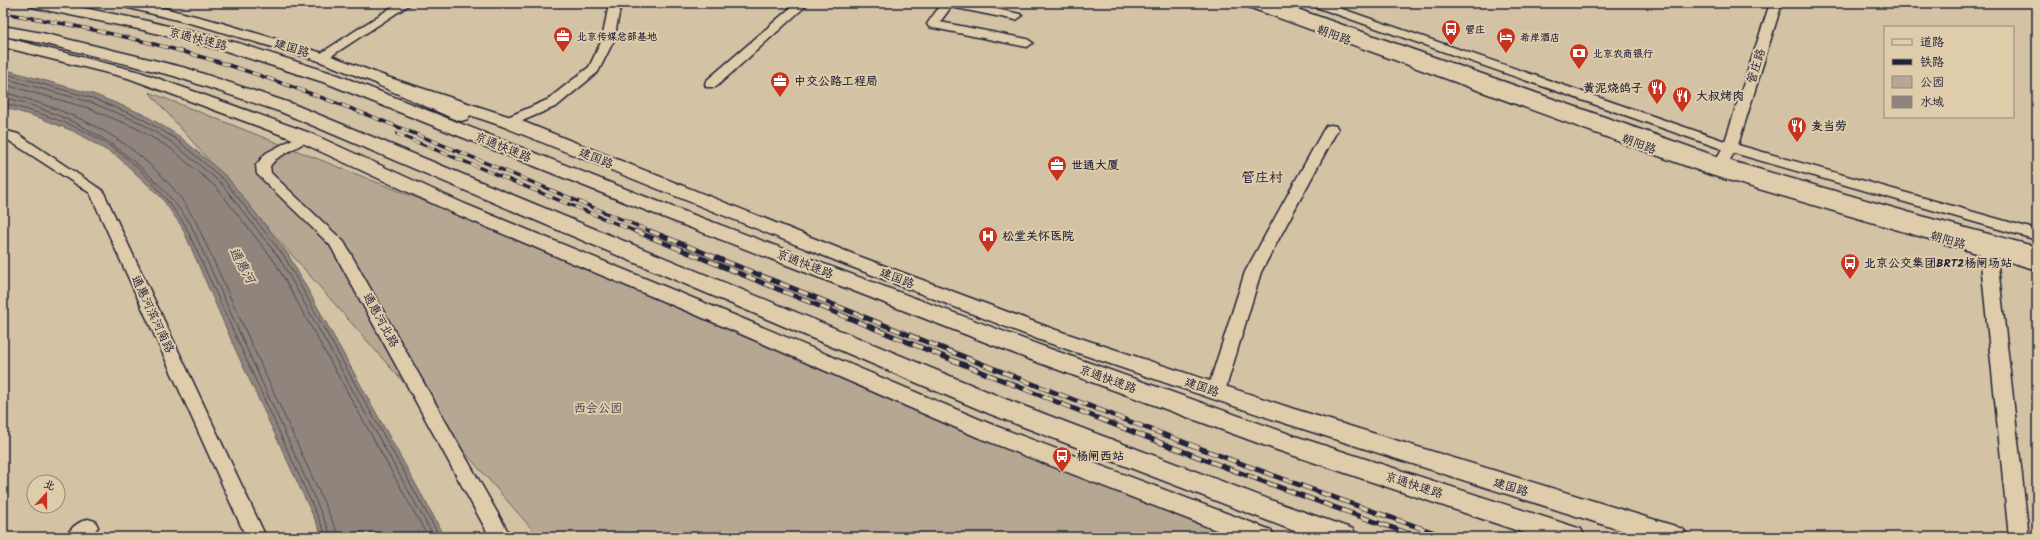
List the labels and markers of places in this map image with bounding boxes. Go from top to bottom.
bus stop icon: 管庄 [1440,18,1462,46]
place label: 管庄 [1465,22,1485,38]
office icon: 北京传媒总部基地 [552,25,574,53]
hotel icon: 希岸酒店 [1495,26,1517,54]
place label: 北京传媒总部基地 [577,29,657,45]
place label: 希岸酒店 [1520,30,1560,46]
bank icon: 北京农商银行 [1568,42,1590,70]
place label: 北京农商银行 [1593,46,1653,62]
office icon: 中交公路工程局 [769,70,791,98]
place label: 中交公路工程局 [794,72,878,91]
restaurant icon: 黄泥烧鸽子 [1646,77,1668,105]
place label: 黄泥烧鸽子 [1583,79,1643,98]
restaurant icon: 大叔烤肉 [1671,85,1693,113]
place label: 大叔烤肉 [1696,87,1744,106]
restaurant icon: 麦当劳 [1786,115,1808,143]
place label: 麦当劳 [1811,117,1847,136]
office icon: 世通大厦 [1046,154,1068,182]
place label: 世通大厦 [1071,156,1119,175]
hospital icon: 松堂关怀医院 [977,225,999,253]
place label: 松堂关怀医院 [1002,227,1074,246]
bus stop icon: 北京公交集团BRT2杨闸场站 [1839,252,1861,280]
place label: 北京公交集团BRT2杨闸场站 [1864,254,2012,273]
bus stop icon: 杨闸西站 [1051,445,1073,473]
place label: 杨闸西站 [1076,447,1124,466]

